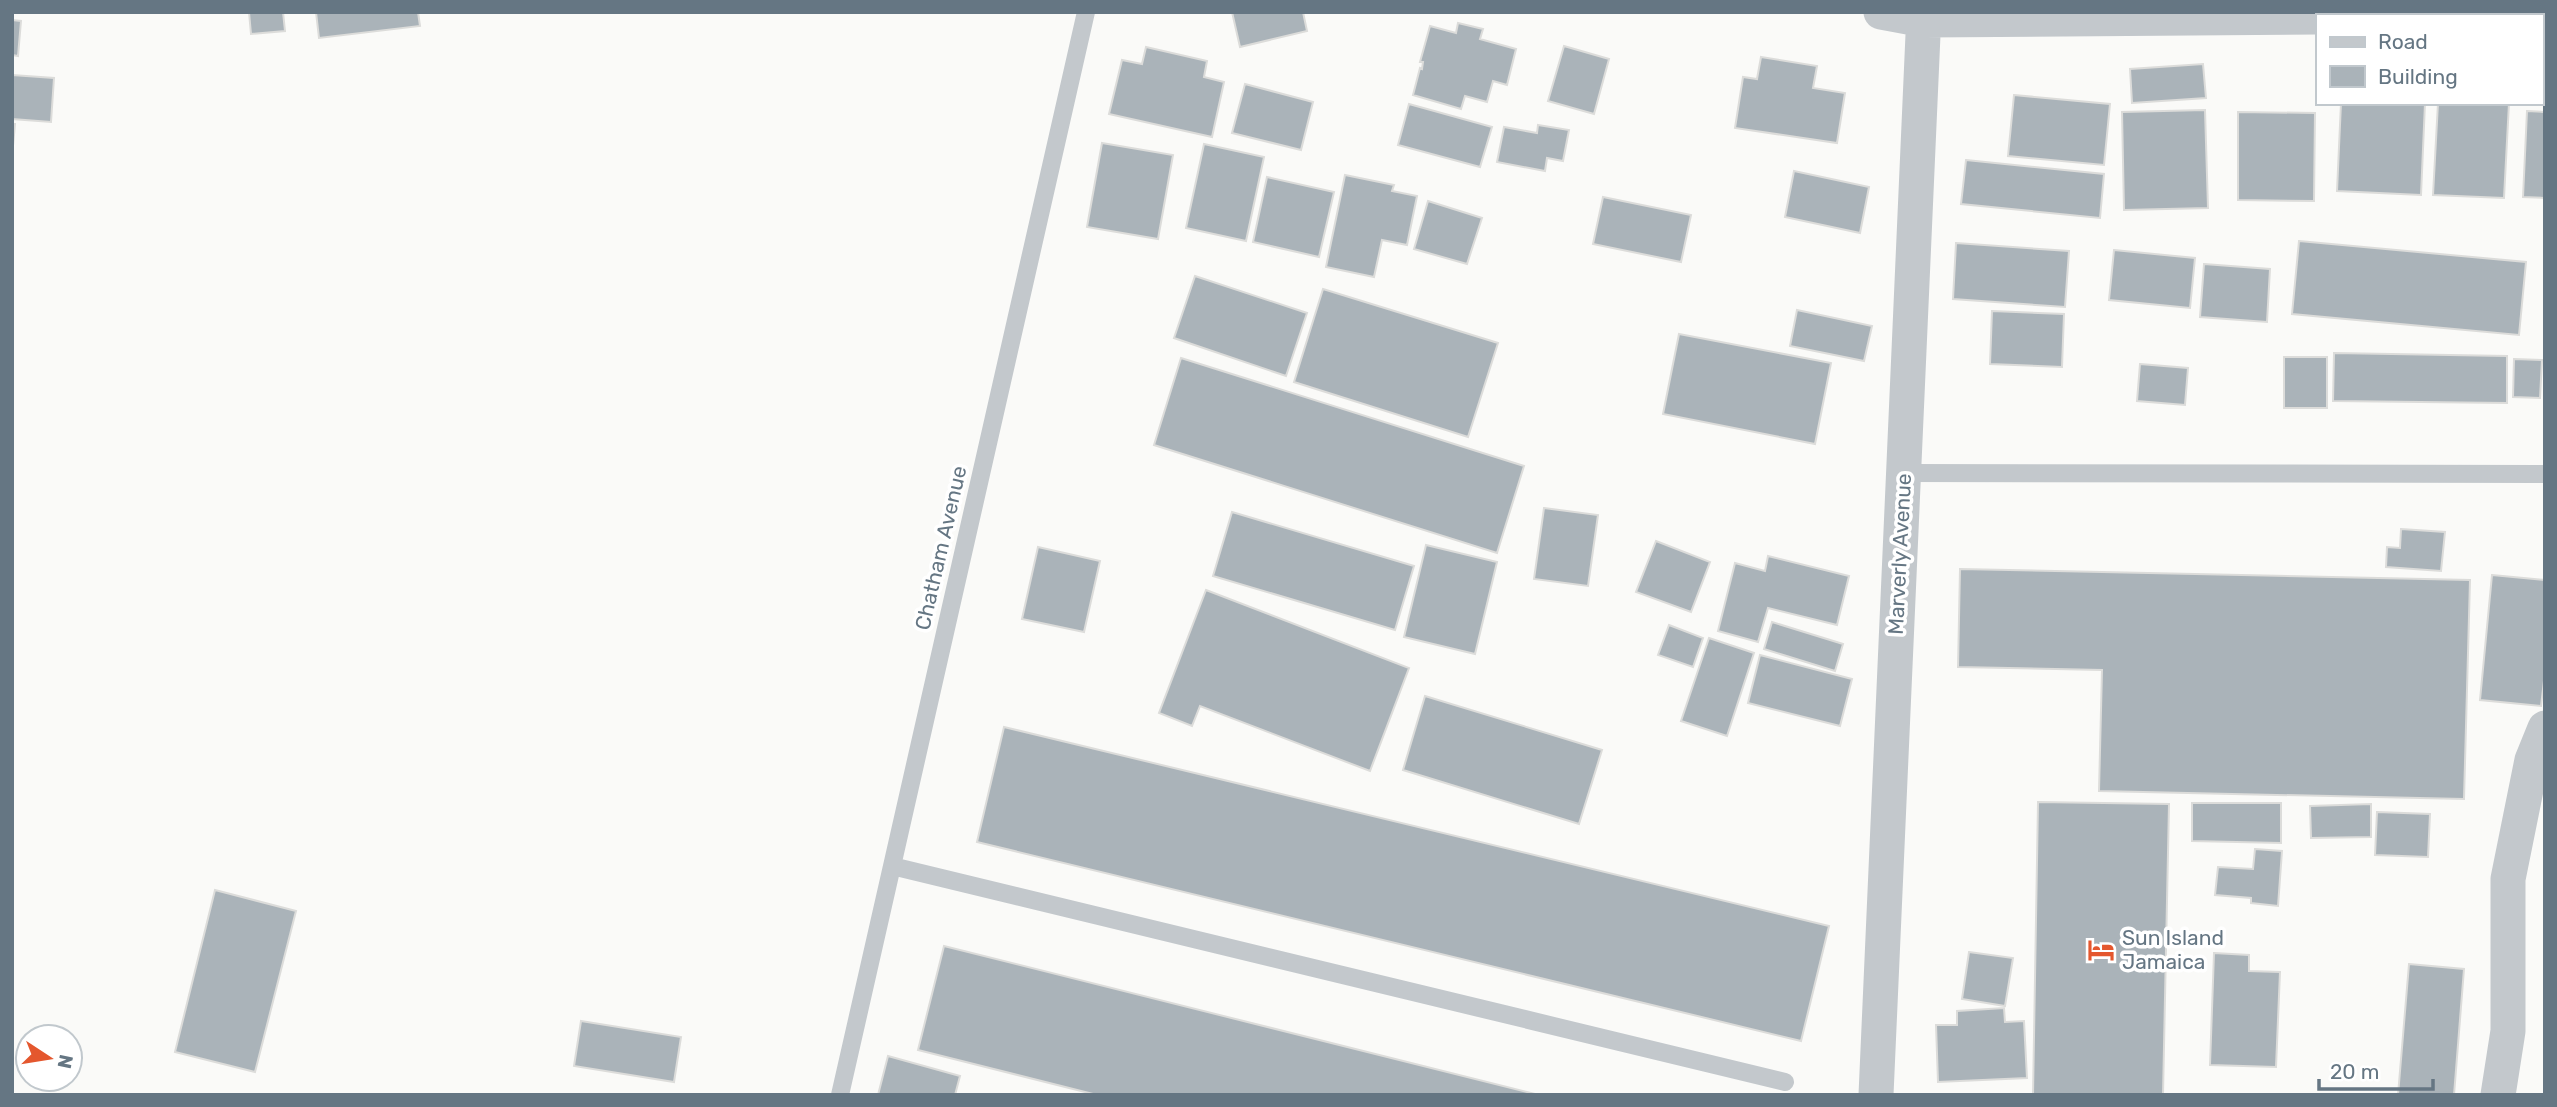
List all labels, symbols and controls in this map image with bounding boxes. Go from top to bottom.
legend [2316,14,2543,105]
text: Road [2378,29,2428,54]
text: Building [2378,64,2458,89]
street label: Chatham Avenue [909,463,972,632]
street label: Marverly Avenue [1883,473,1916,635]
place label: Sun Island Jamaica [2122,925,2224,974]
hotel icon: Sun Island Jamaica [2086,935,2116,965]
north arrow [14,1023,84,1093]
scale bar [2319,1048,2433,1092]
text: N [52,1052,78,1071]
text: 20 m [2330,1059,2379,1084]

